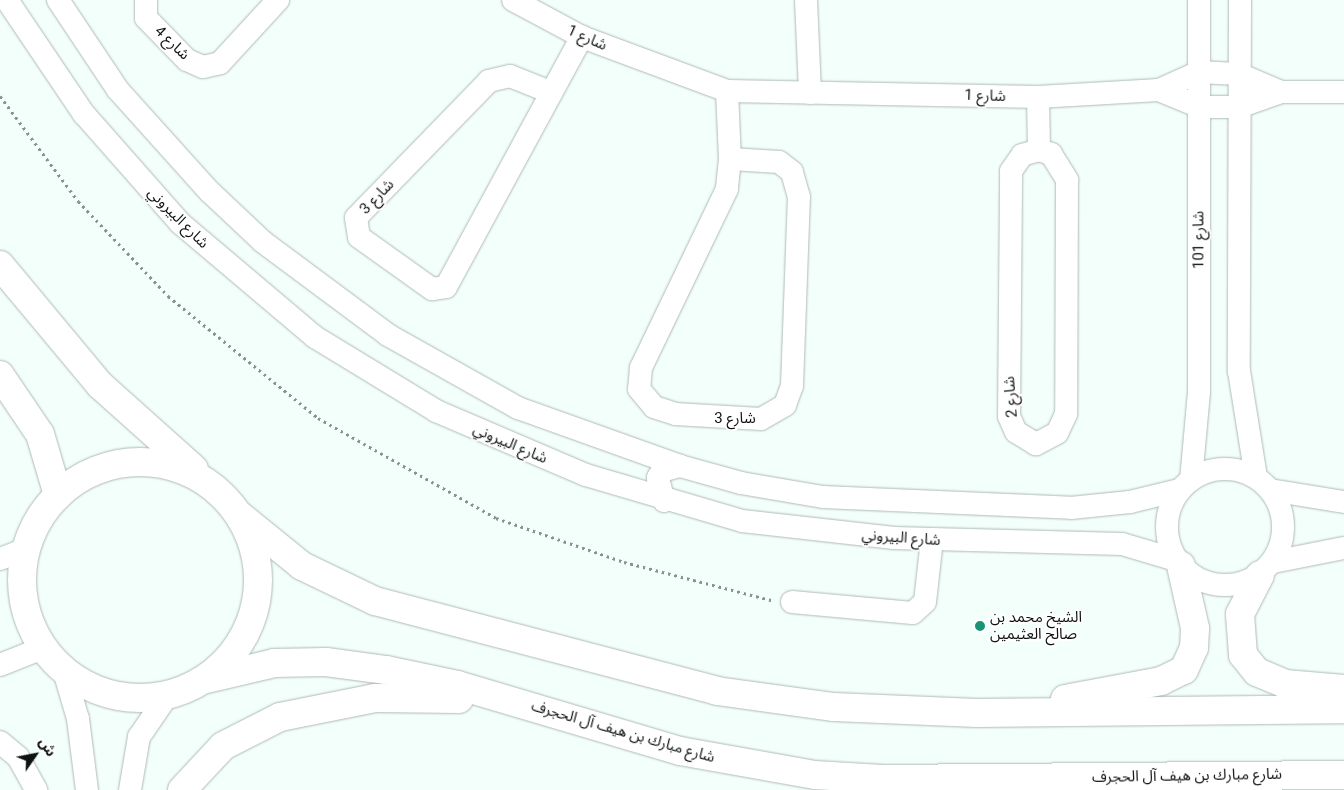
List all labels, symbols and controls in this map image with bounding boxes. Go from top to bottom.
street label: شارع 1 [564,21,610,55]
street label: شارع 4 [151,22,193,64]
street label: شارع 1 [964,86,1006,106]
street label: شارع 3 [356,176,398,218]
street label: شارع البيروني [144,184,212,252]
street label: شارع 101 [1190,211,1208,269]
street label: شارع 2 [1001,376,1021,418]
street label: شارع 3 [714,410,756,428]
street label: شارع البيروني [470,420,550,468]
street label: شارع البيروني [861,526,941,550]
place label: الشيخ محمد بن صالح العثيمين [990,608,1082,643]
marker: الشيخ محمد بن صالح العثيمين [974,620,986,632]
street label: شارع مبارك بن هيف آل الحجرف [529,697,717,767]
north arrow [10,730,60,780]
text: ش [36,734,60,759]
street label: شارع مبارك بن هيف آل الحجرف [1092,765,1282,787]

